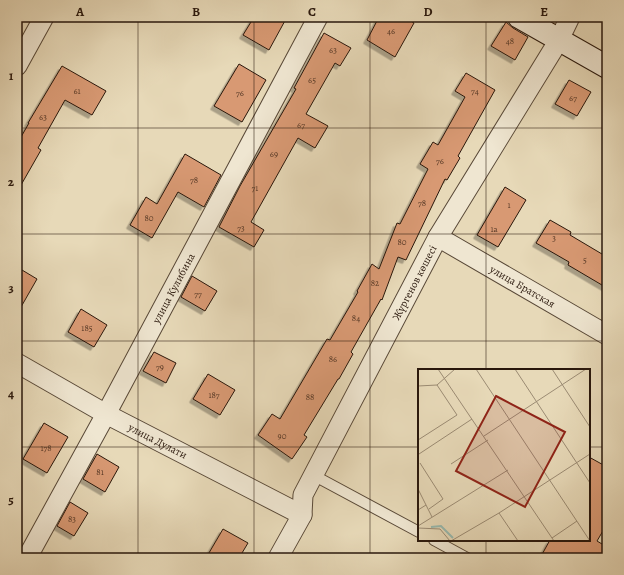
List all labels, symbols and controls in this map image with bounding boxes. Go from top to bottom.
text: A [75,3,85,20]
text: B [192,3,200,20]
text: C [308,3,316,20]
text: D [423,3,433,20]
text: E [540,3,548,20]
house number: 46 [387,25,395,37]
house number: 48 [506,35,514,47]
house number: 63 [329,44,337,56]
text: 1 [9,67,14,84]
house number: 65 [308,74,316,86]
house number: 61 [73,85,81,97]
house number: 74 [471,85,479,97]
house number: 76 [236,87,244,99]
house number: 67 [569,92,577,104]
house number: 63 [39,111,47,123]
house number: 67 [297,119,305,131]
house number: 69 [270,148,278,160]
house number: 76 [436,155,444,167]
text: 2 [8,173,15,190]
house number: 78 [190,174,198,186]
house number: 71 [252,182,258,194]
house number: 78 [418,197,426,209]
house number: 1 [507,199,511,211]
house number: 80 [144,212,154,224]
house number: 73 [237,222,245,234]
house number: 1а [490,223,498,235]
house number: 3 [552,232,556,244]
house number: 80 [397,236,407,248]
street label: Жүргенов көшесі [389,243,440,323]
street label: улица Кулибина [148,250,199,327]
house number: 5 [583,254,587,266]
street label: улица Братская [486,261,558,311]
house number: 82 [371,277,380,289]
text: 3 [8,279,14,296]
house number: 77 [194,288,202,300]
house number: 84 [352,312,360,324]
house number: 185 [81,322,93,334]
house number: 86 [329,353,337,365]
house number: 79 [156,361,164,373]
inset map [418,369,590,541]
text: 4 [8,385,14,402]
house number: 187 [208,389,220,401]
house number: 88 [306,391,314,403]
street label: улица Дулати [125,419,190,463]
house number: 90 [278,430,287,442]
house number: 178 [40,442,52,454]
house number: 81 [96,466,104,478]
text: 5 [8,491,14,508]
house number: 83 [68,513,76,525]

